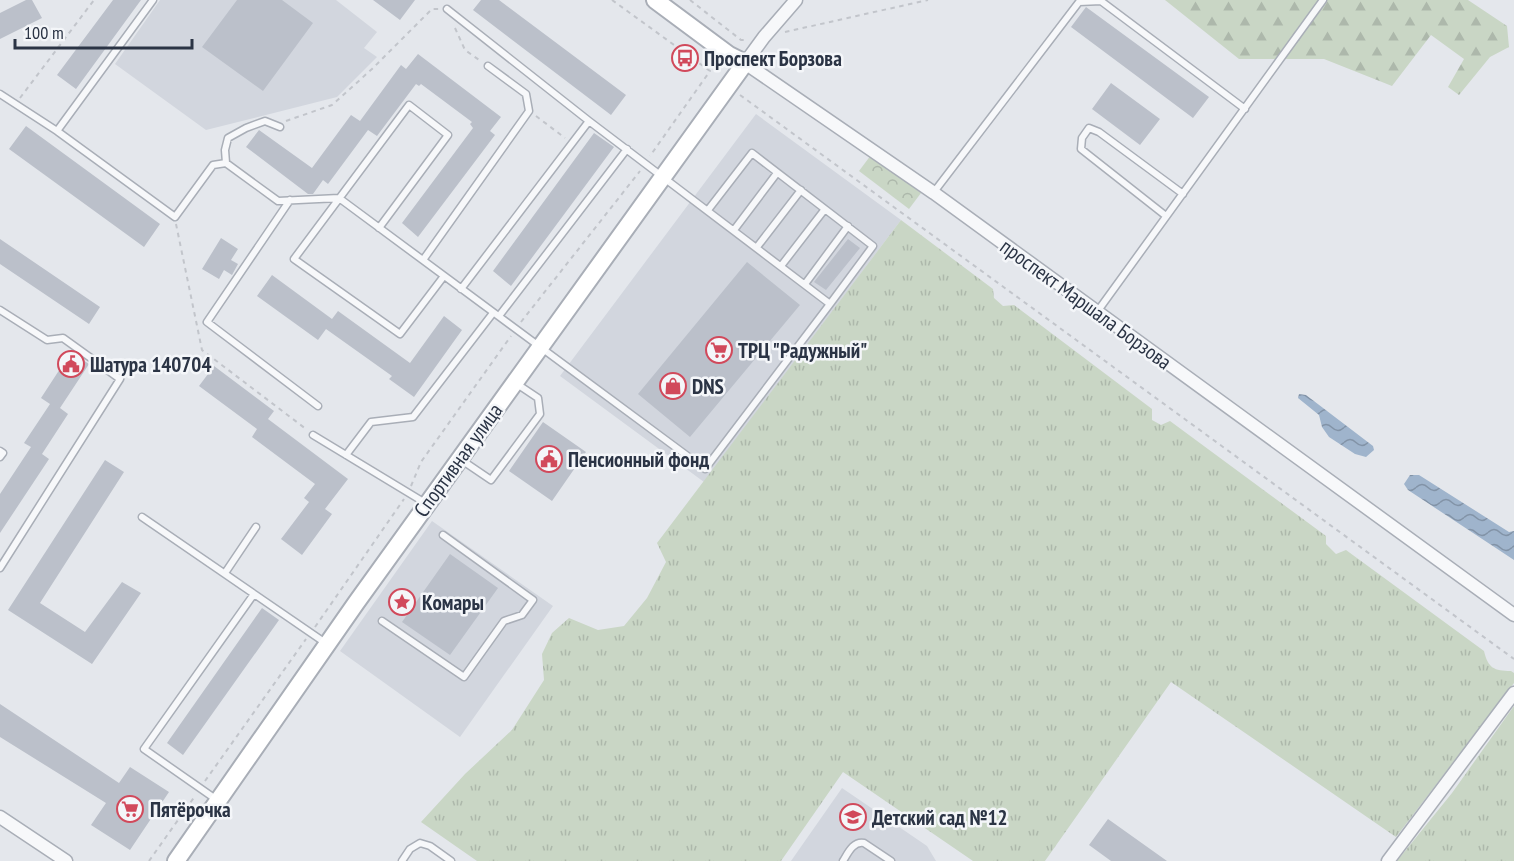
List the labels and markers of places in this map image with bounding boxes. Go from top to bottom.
bus stop icon: Проспект Борзова [670,43,700,73]
place label: Проспект Борзова [704,45,842,72]
supermarket icon: ТРЦ "Радужный" [704,335,734,365]
place label: ТРЦ "Радужный" [738,337,868,364]
public building icon: Шатура 140704 [56,349,86,379]
place label: Шатура 140704 [90,351,211,378]
shop icon: DNS [658,371,688,401]
place label: DNS [692,373,724,400]
public building icon: Пенсионный фонд [534,444,564,474]
place label: Пенсионный фонд [568,446,709,473]
place icon: Комары [387,587,417,617]
place label: Комары [422,589,484,616]
supermarket icon: Пятёрочка [115,794,145,824]
place label: Пятёрочка [150,796,231,823]
school or university icon: Детский сад №12 [838,802,868,832]
place label: Детский сад №12 [872,804,1008,831]

